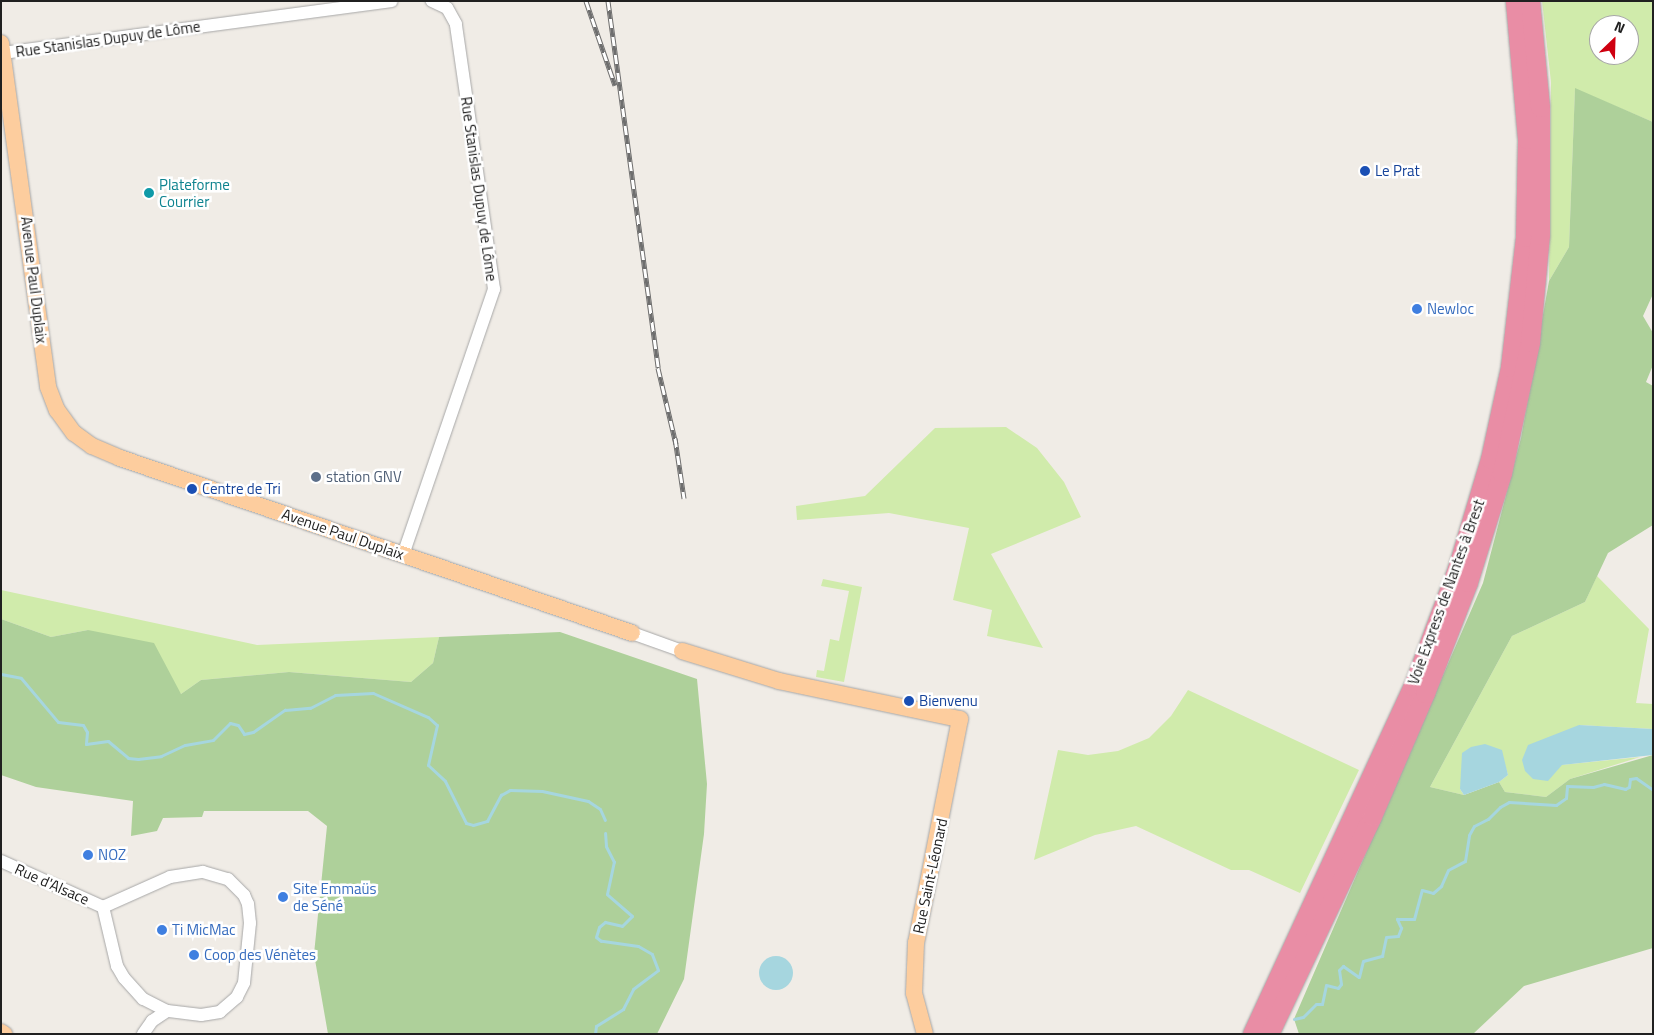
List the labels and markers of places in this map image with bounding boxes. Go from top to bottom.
place label: Le Prat [1375,162,1420,180]
marker: Le Prat [1359,165,1371,177]
place label: Plateforme Courrier [159,175,230,210]
marker: Plateforme Courrier [143,187,155,199]
place label: Newloc [1427,300,1474,318]
marker: Newloc [1411,303,1423,315]
place label: station GNV [326,468,402,486]
marker: station GNV [310,471,322,483]
place label: Centre de Tri [202,480,281,498]
marker: Centre de Tri [186,483,198,495]
place label: Bienvenu [919,692,978,710]
marker: Bienvenu [903,695,915,707]
place label: NOZ [98,846,126,864]
marker: NOZ [82,849,94,861]
place label: Site Emmaüs de Séné [293,879,376,914]
marker: Site Emmaüs de Séné [277,891,289,903]
place label: Ti MicMac [172,921,236,939]
marker: Ti MicMac [156,924,168,936]
place label: Coop des Vénètes [204,946,316,964]
marker: Coop des Vénètes [188,949,200,961]

